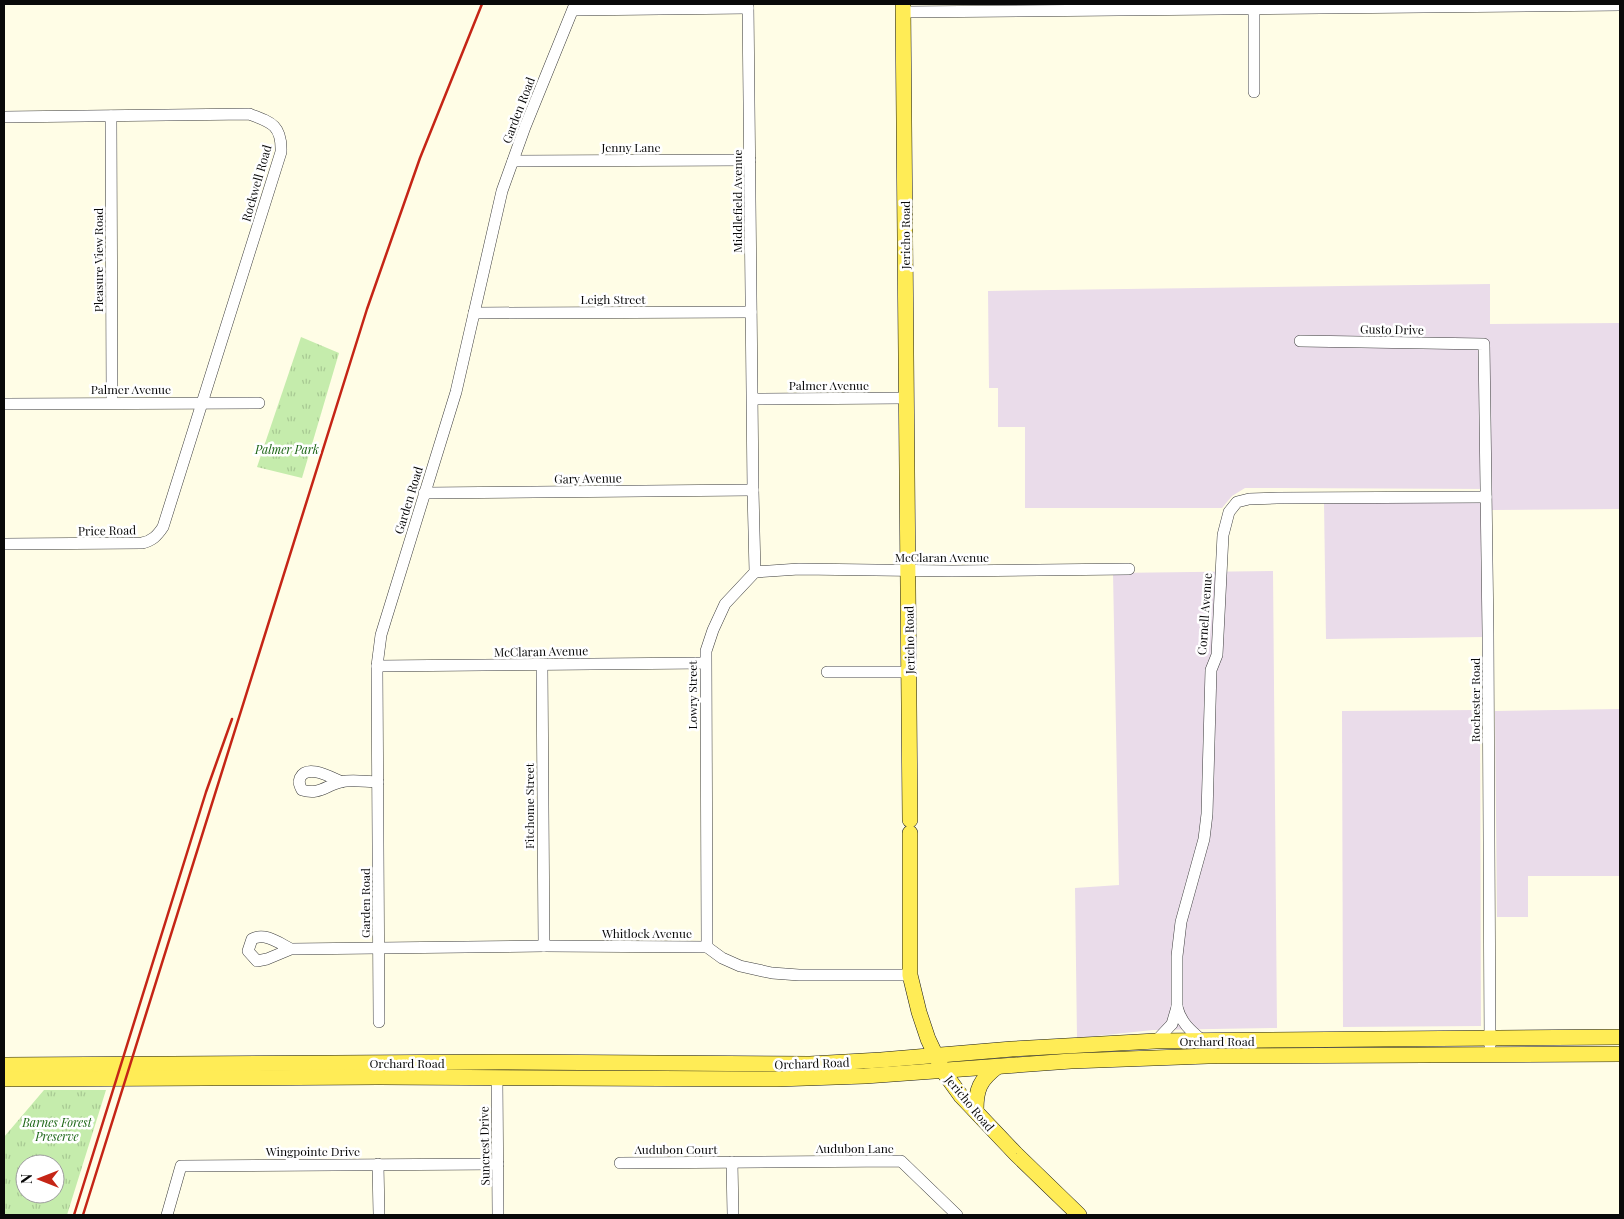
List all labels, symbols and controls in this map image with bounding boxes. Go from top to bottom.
street label: Garden Road [498,74,538,146]
street label: Jenny Lane [601,139,660,155]
street label: Rockwell Road [237,143,275,223]
street label: Middlefield Avenue [729,149,745,253]
street label: Jericho Road [897,201,913,270]
street label: Pleasure View Road [90,208,106,312]
street label: Leigh Street [580,291,646,307]
street label: Gusto Drive [1360,320,1424,338]
street label: Palmer Avenue [789,377,869,393]
street label: Palmer Avenue [91,381,171,397]
park label: Palmer Park [254,441,319,457]
street label: Garden Road [390,464,426,536]
street label: Gary Avenue [554,469,622,487]
street label: Price Road [78,521,136,539]
street label: McClaran Avenue [895,549,989,565]
street label: Cornell Avenue [1193,572,1215,656]
street label: Jericho Road [900,606,918,675]
street label: McClaran Avenue [494,642,588,660]
street label: Rochester Road [1467,658,1483,742]
street label: Lowry Street [684,660,700,730]
street label: Fitchome Street [521,762,537,849]
street label: Garden Road [357,868,373,938]
street label: Whitlock Avenue [601,925,692,941]
street label: Orchard Road [1179,1033,1255,1049]
street label: Orchard Road [774,1054,850,1072]
street label: Orchard Road [369,1055,445,1071]
street label: Jericho Road [941,1071,998,1134]
street label: Suncrest Drive [475,1106,493,1186]
park label: Barnes Forest Preserve [21,1114,93,1144]
street label: Audubon Lane [815,1140,894,1156]
street label: Audubon Court [634,1141,718,1157]
street label: Wingpointe Drive [265,1143,360,1159]
north arrow [15,1154,65,1204]
text: N [17,1174,36,1184]

